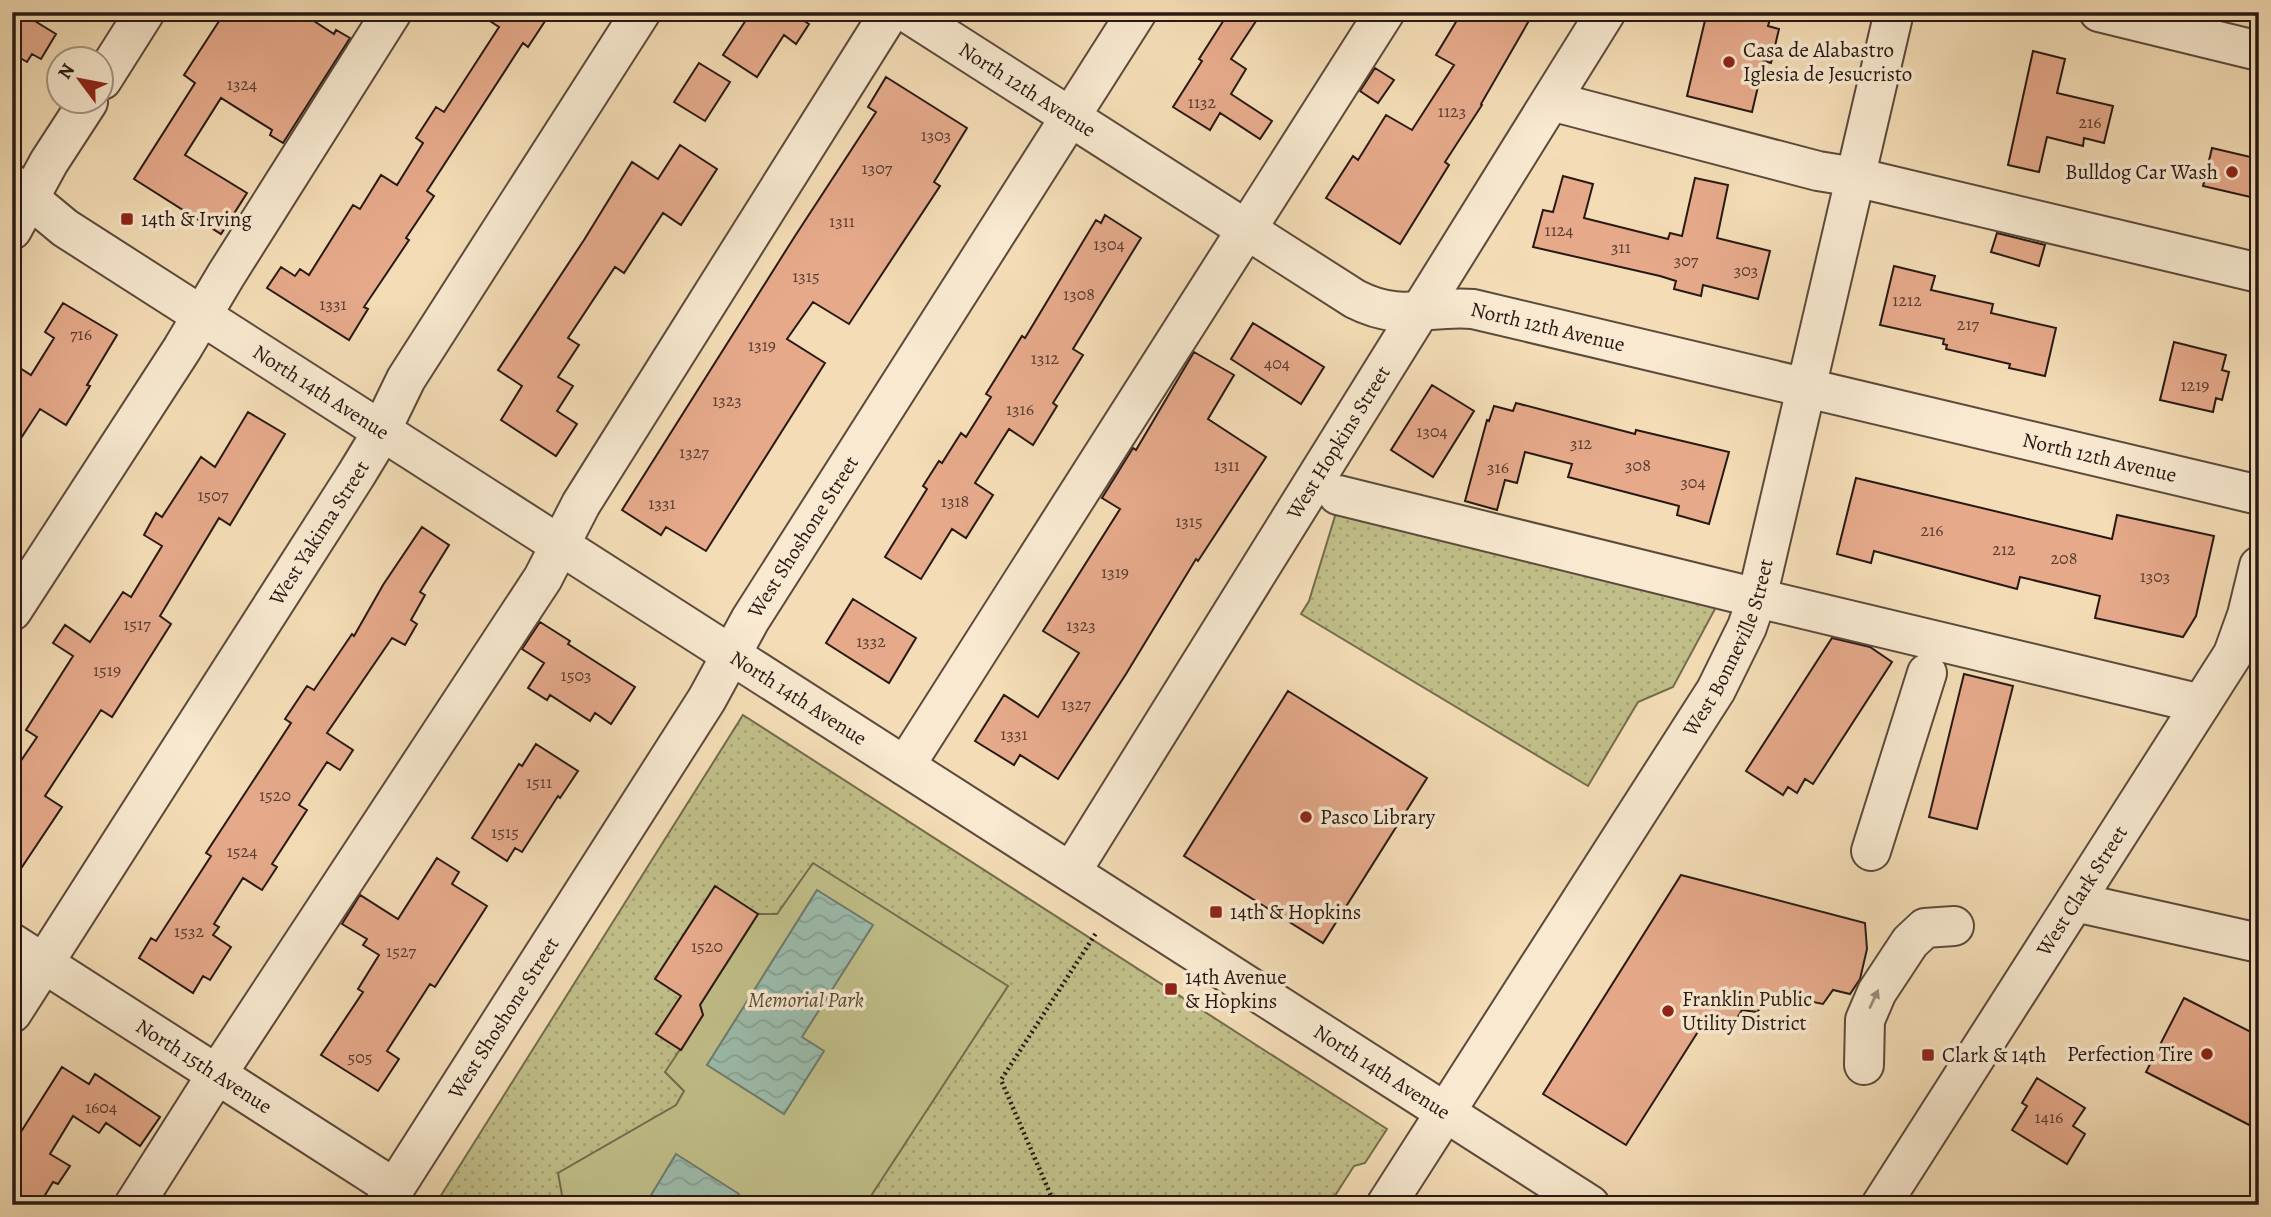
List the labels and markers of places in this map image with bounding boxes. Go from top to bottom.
place label: Casa de Alabastro Iglesia de Jesucristo [1743,36,1912,88]
marker: Casa de Alabastro Iglesia de Jesucristo [1721,54,1737,70]
place label: Bulldog Car Wash [2065,158,2218,186]
marker: Bulldog Car Wash [2224,164,2240,180]
place label: 14th & Irving [141,205,252,233]
marker: 14th & Irving [119,211,135,227]
place label: Pasco Library [1320,803,1436,831]
marker: Pasco Library [1298,809,1314,825]
place label: 14th & Hopkins [1230,898,1361,926]
marker: 14th & Hopkins [1208,904,1224,920]
place label: 14th Avenue & Hopkins [1185,963,1287,1015]
marker: 14th Avenue & Hopkins [1163,981,1179,997]
place label: Franklin Public Utility District [1682,985,1812,1037]
marker: Franklin Public Utility District [1660,1003,1676,1019]
place label: Perfection Tire [2067,1040,2193,1068]
place label: Clark & 14th [1942,1041,2046,1069]
marker: Perfection Tire [2199,1046,2215,1062]
marker: Clark & 14th [1920,1047,1936,1063]

